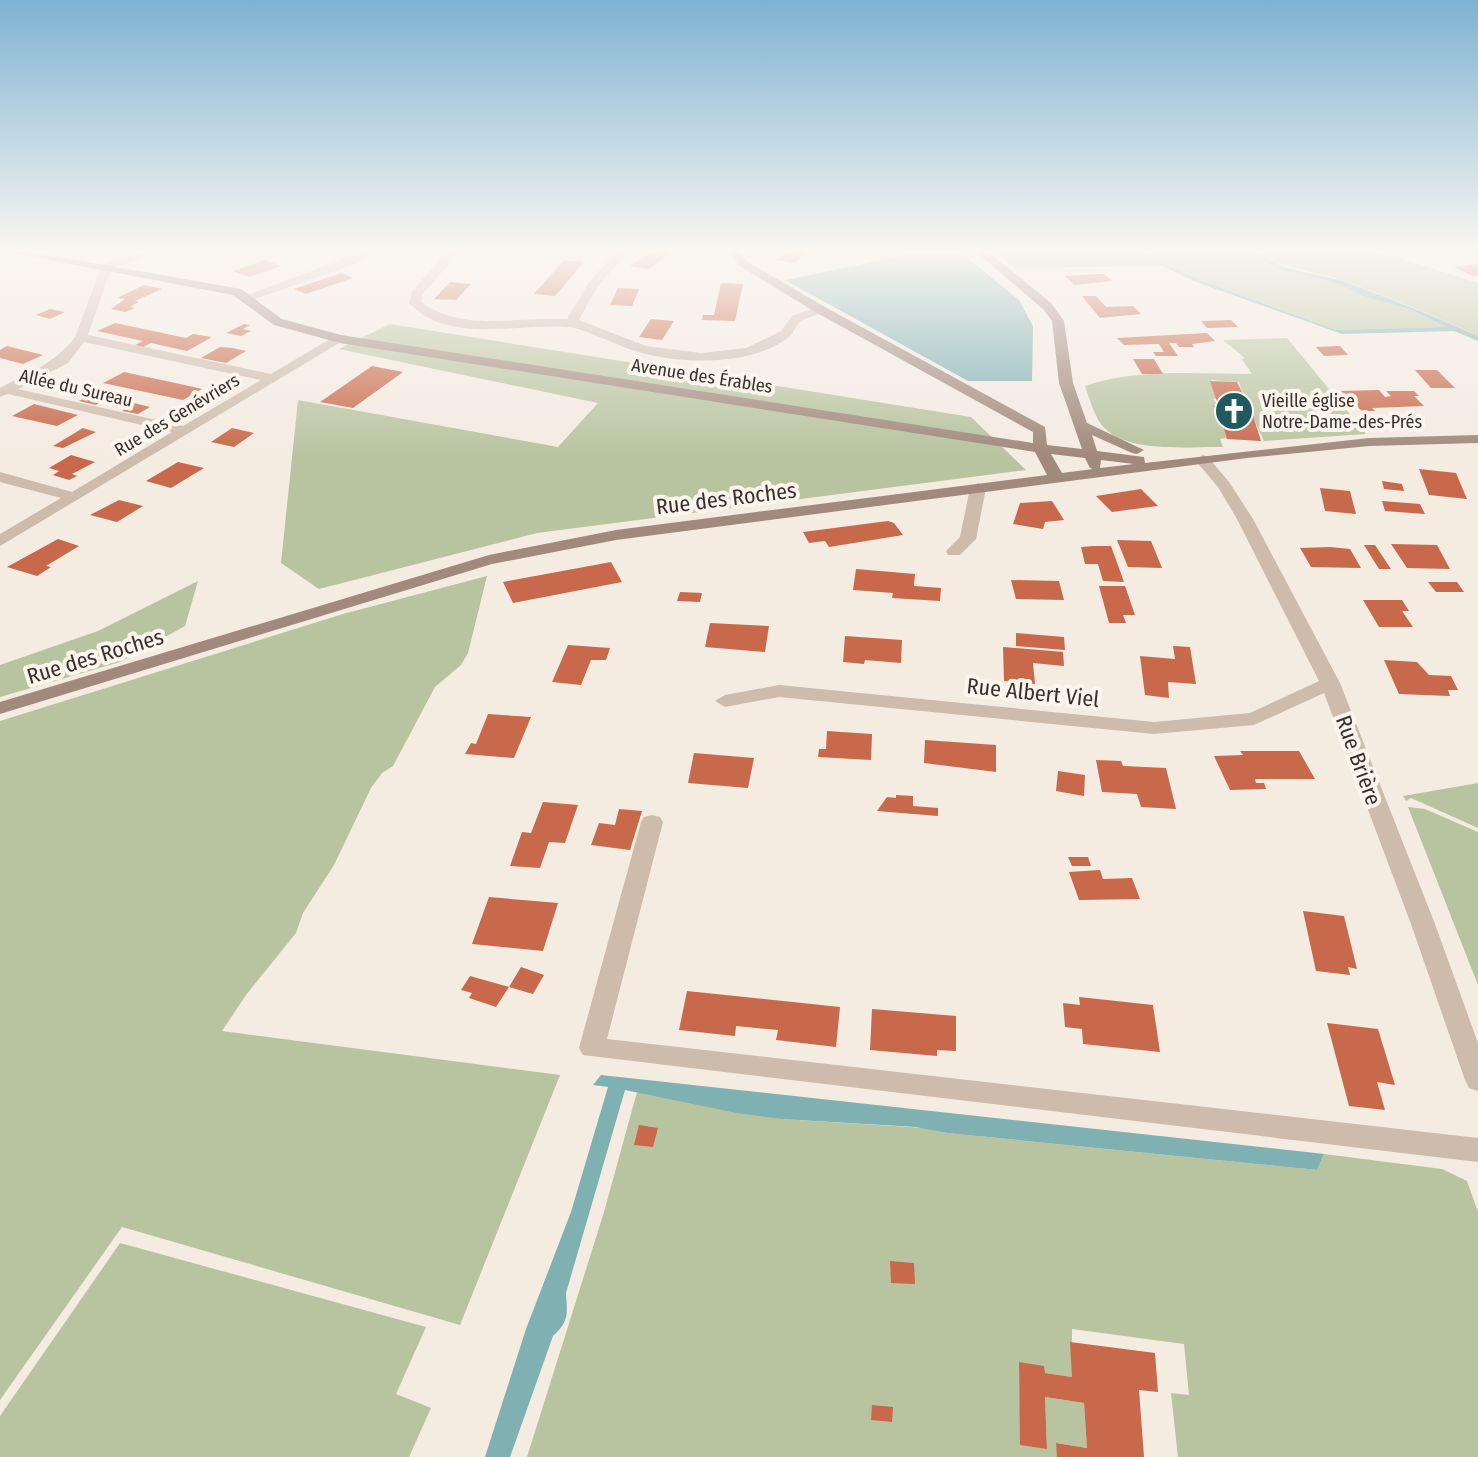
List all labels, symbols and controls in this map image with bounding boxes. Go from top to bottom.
street label: Avenue des Érables [630,353,775,398]
street label: Allée du Sureau [17,364,135,412]
street label: Rue des Genévriers [111,369,244,461]
church icon: Vieille église Notre-Dame-des-Prés [1213,390,1255,432]
place label: Vieille église Notre-Dame-des-Prés [1262,390,1422,433]
street label: Rue des Roches [654,476,798,521]
street label: Rue des Roches [24,623,167,690]
street label: Rue Albert Viel [965,672,1101,713]
street label: Rue Brière [1330,712,1387,809]

